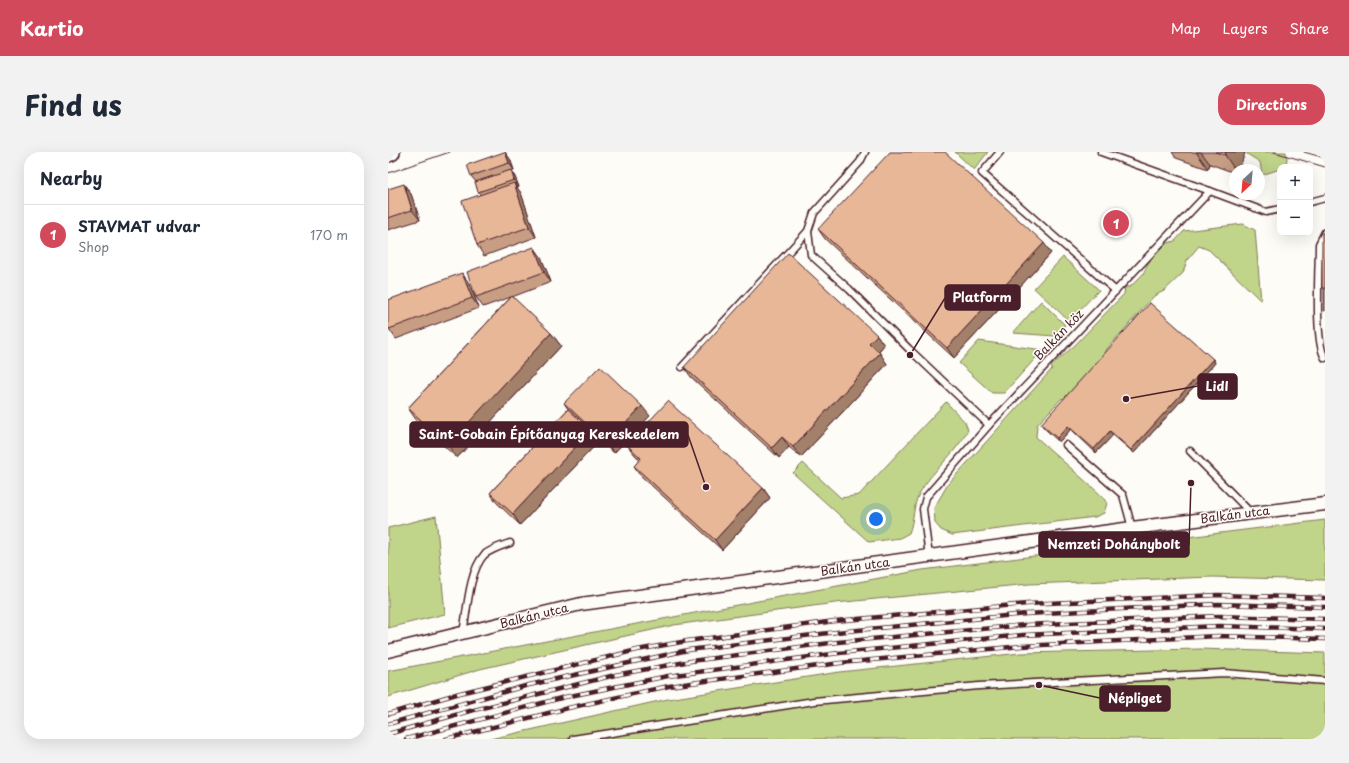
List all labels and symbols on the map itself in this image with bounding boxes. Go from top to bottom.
north arrow [1229,164,1265,200]
pin: 1 [1103,208,1129,238]
callout: Platform [945,285,1020,310]
text: Platform [952,287,1012,306]
street label: Balkán köz [1029,305,1087,364]
callout: Lidl [1198,374,1237,399]
text: Lidl [1206,376,1229,395]
callout: Saint-Gobain Építőanyag Kereskedelem [410,422,688,447]
text: Saint-Gobain Építőanyag Kereskedelem [419,424,679,443]
street label: Balkán utca [1199,501,1271,527]
your location [866,509,886,529]
callout: Nemzeti Dohánybolt [1039,532,1189,557]
text: Nemzeti Dohánybolt [1048,534,1180,553]
street label: Balkán utca [819,552,891,580]
street label: Balkán utca [498,598,570,632]
callout: Népliget [1100,686,1170,711]
text: Népliget [1108,688,1162,707]

